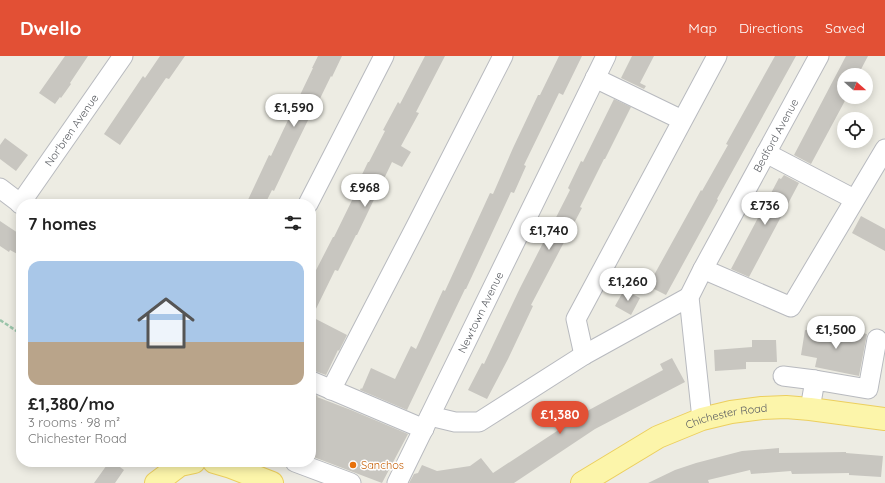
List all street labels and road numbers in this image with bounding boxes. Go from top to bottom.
street label: Nor'bren Avenue [41,91,101,169]
street label: Bedford Avenue [750,96,801,175]
street label: Newtown Avenue [455,269,506,355]
street label: Chichester Road [683,401,768,432]

